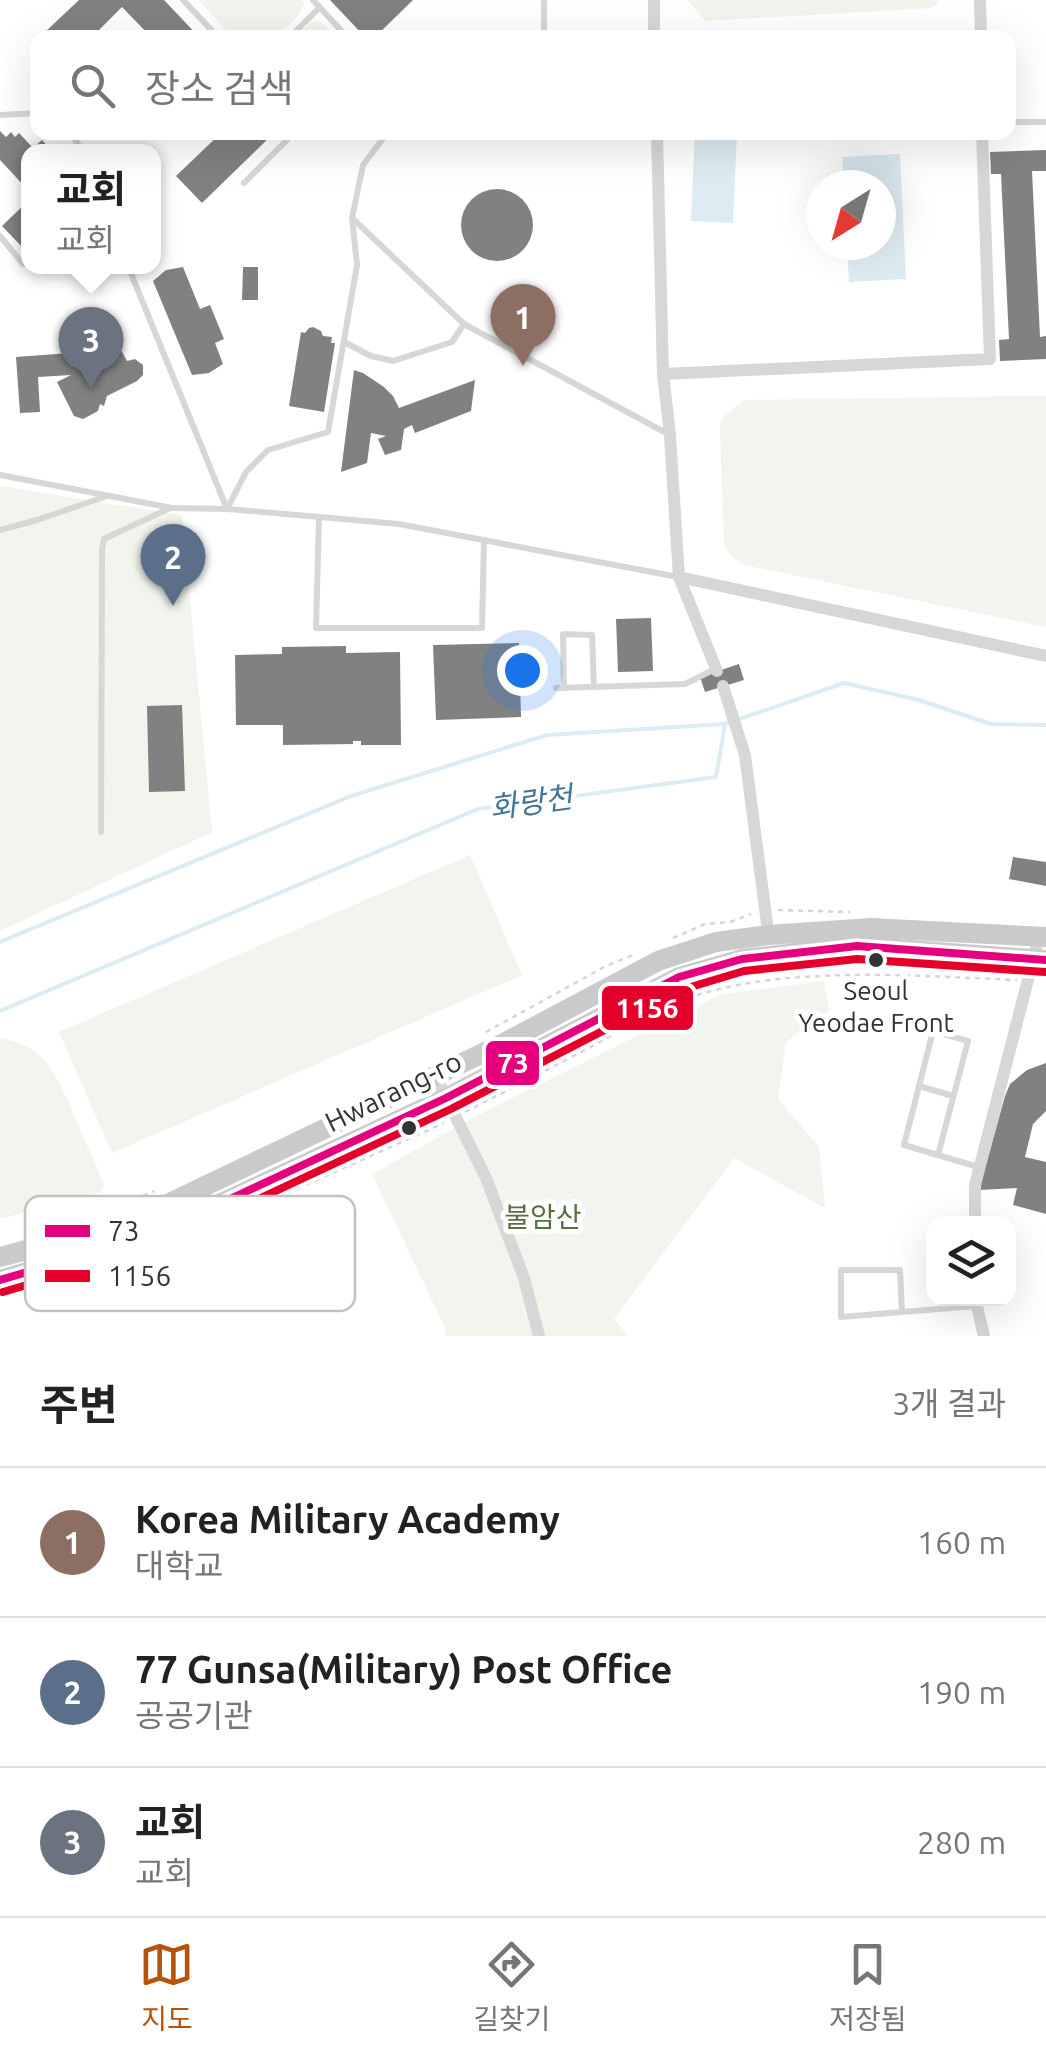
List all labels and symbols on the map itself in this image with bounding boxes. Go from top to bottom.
north arrow [806,170,896,260]
pin: 1 [490,284,556,366]
pin: 3 [58,306,124,389]
pin: 2 [140,524,206,606]
your location [497,645,548,696]
water label: 화랑천 [488,779,578,825]
marker: Seoul Yeodae Front [866,950,886,970]
place label: Seoul Yeodae Front [798,976,954,1037]
line badge: 1156 [600,984,695,1032]
text: 1156 [615,992,679,1023]
line badge: 73 [484,1039,541,1087]
street label: Hwarang-ro [320,1045,466,1137]
text: 73 [497,1047,529,1078]
unlabelled marker [399,1118,419,1138]
legend [25,1196,355,1311]
park label: 불암산 [504,1201,582,1232]
text: 73 [108,1215,140,1246]
text: 1156 [108,1260,171,1291]

